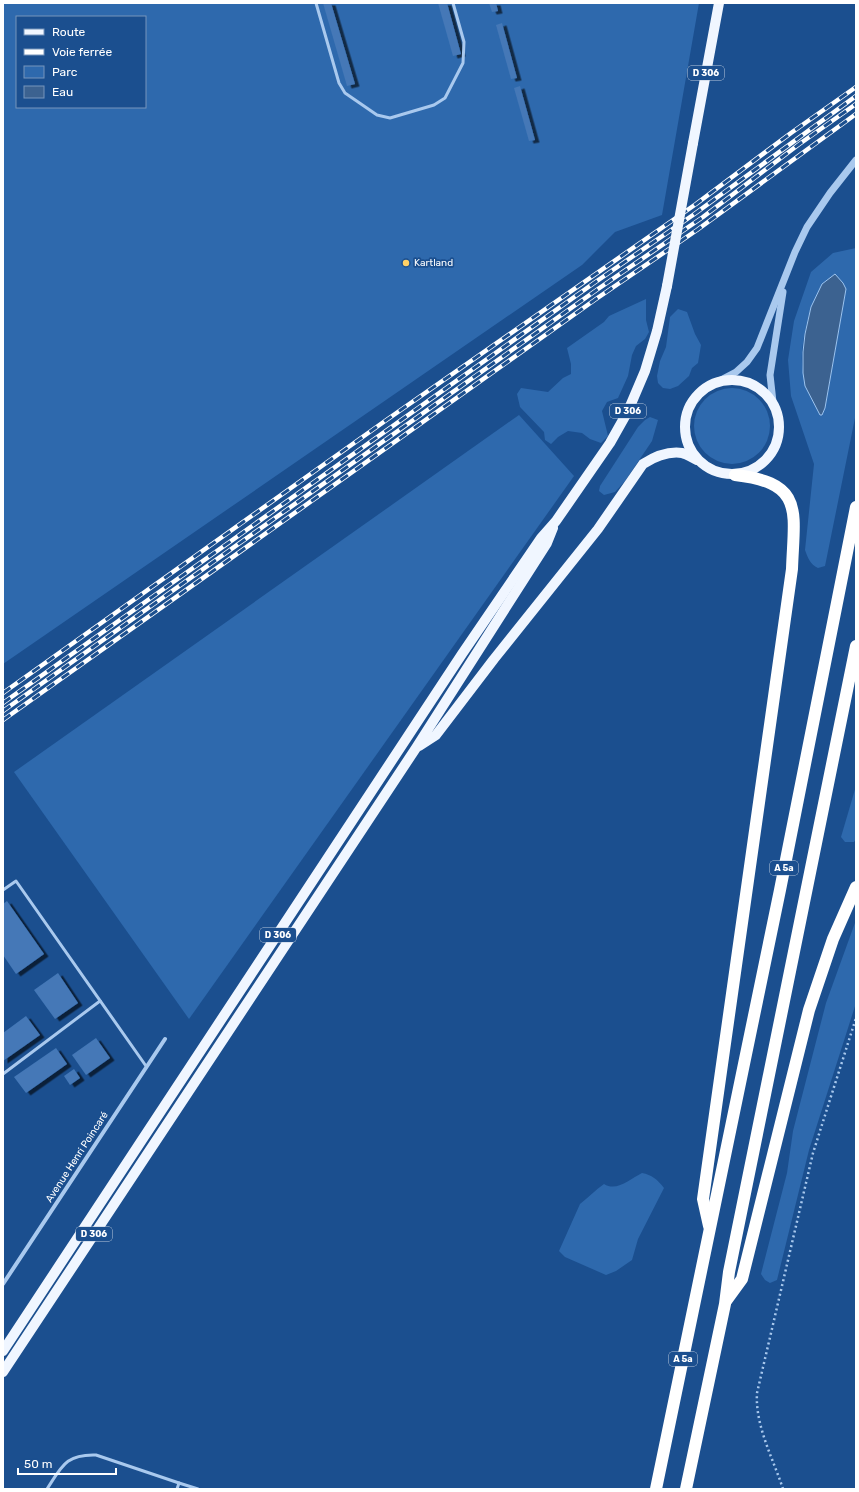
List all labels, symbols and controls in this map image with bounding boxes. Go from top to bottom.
legend [16,16,146,108]
text: Route [52,25,86,39]
text: Voie ferrée [52,45,112,59]
text: Parc [52,65,78,79]
road number: D 306 [688,66,724,80]
text: Eau [52,85,73,99]
place label: Kartland [414,257,453,269]
marker: Kartland [401,258,411,268]
road number: D 306 [610,404,646,418]
road number: A 5a [770,861,798,875]
road number: D 306 [260,928,296,942]
street label: Avenue Henri Poincaré [43,1109,111,1205]
road number: D 306 [76,1227,112,1241]
road number: A 5a [669,1352,697,1366]
scale bar [18,1450,116,1476]
text: 50 m [24,1457,52,1471]

